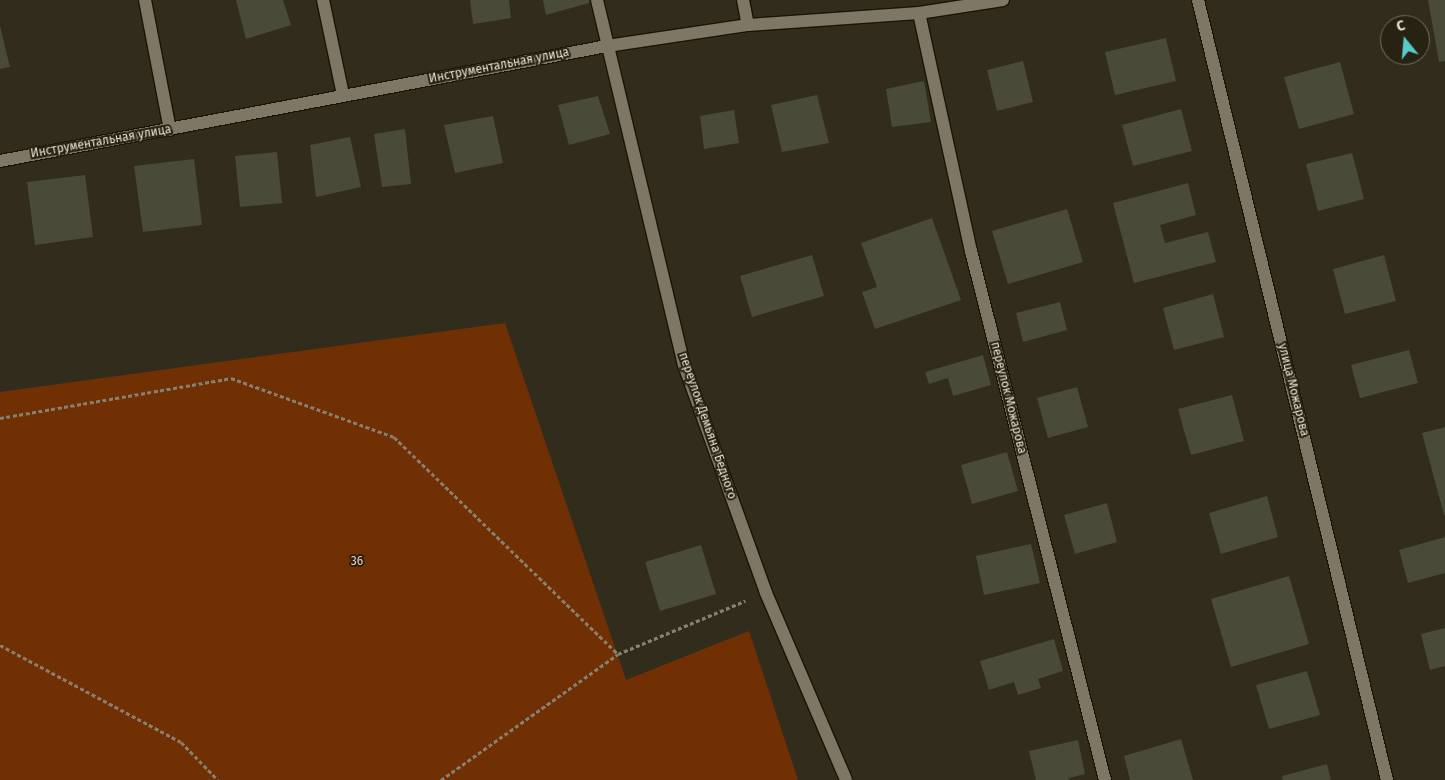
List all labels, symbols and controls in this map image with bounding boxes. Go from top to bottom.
north arrow [1380,15,1430,65]
text: С [1394,17,1407,35]
street label: Инструментальная улица [428,45,570,87]
street label: Инструментальная улица [30,123,172,161]
street label: переулок Можарова [987,341,1029,455]
street label: улица Можарова [1275,342,1311,438]
street label: переулок Демьяна Бедного [675,351,739,501]
park label: 36 [351,555,363,569]

